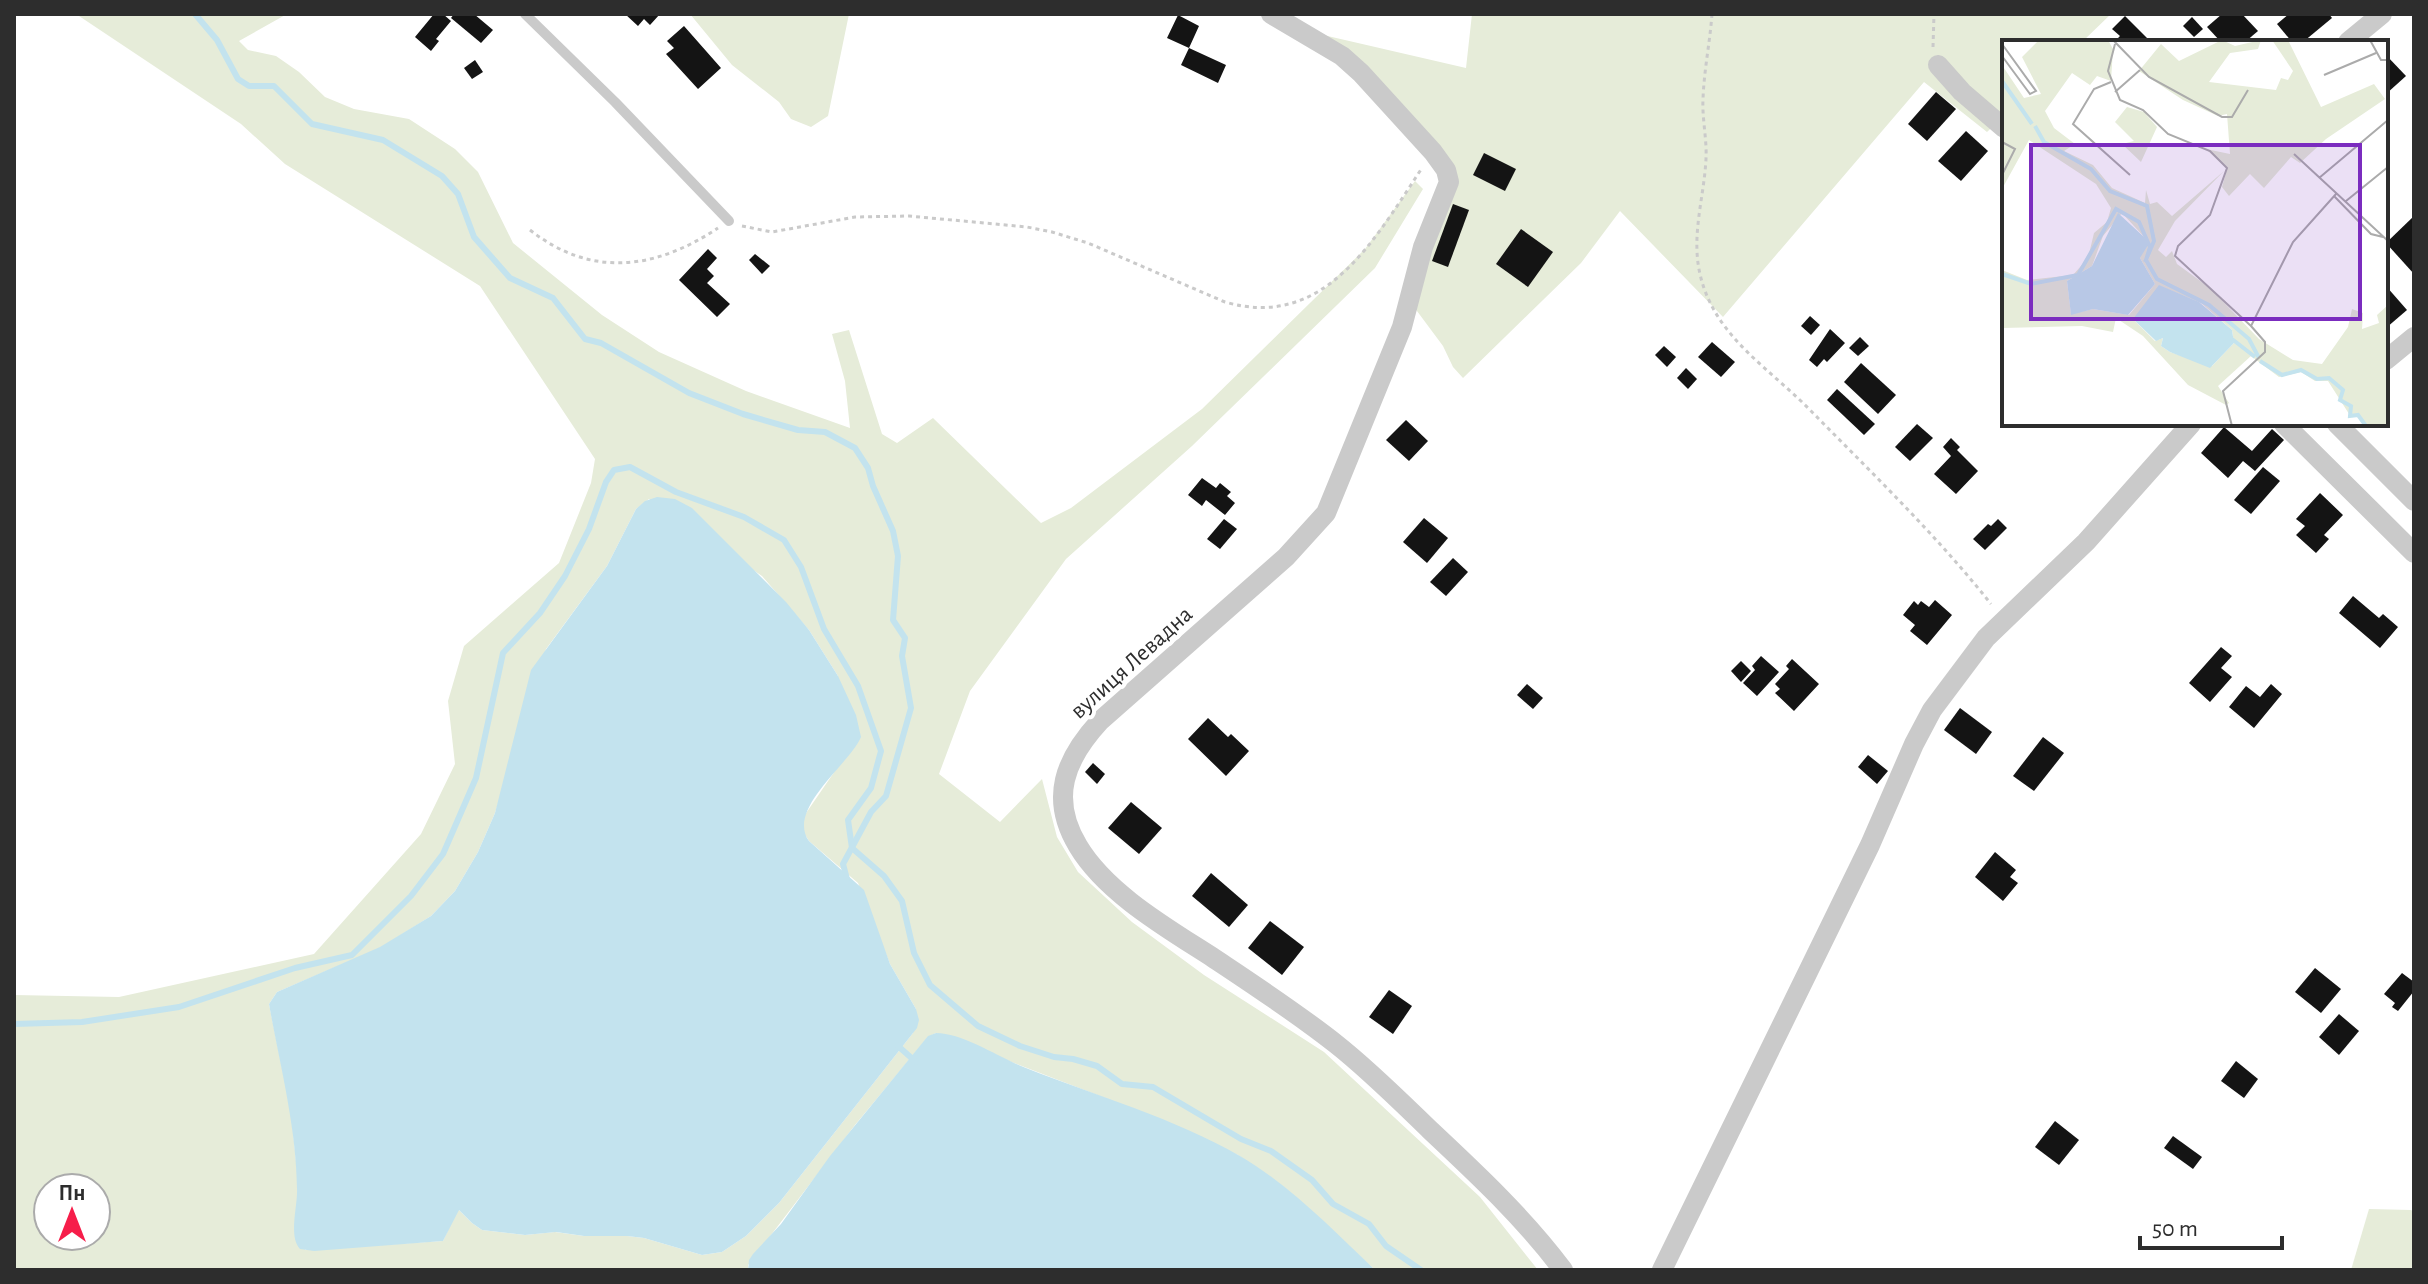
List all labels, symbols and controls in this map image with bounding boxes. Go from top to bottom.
inset map [2002,40,2388,426]
street label: вулиця Левадна [1066,602,1197,723]
north arrow [32,1172,112,1252]
text: Пн [59,1182,85,1204]
scale bar [2140,1200,2282,1250]
text: 50 m [2152,1217,2198,1241]

